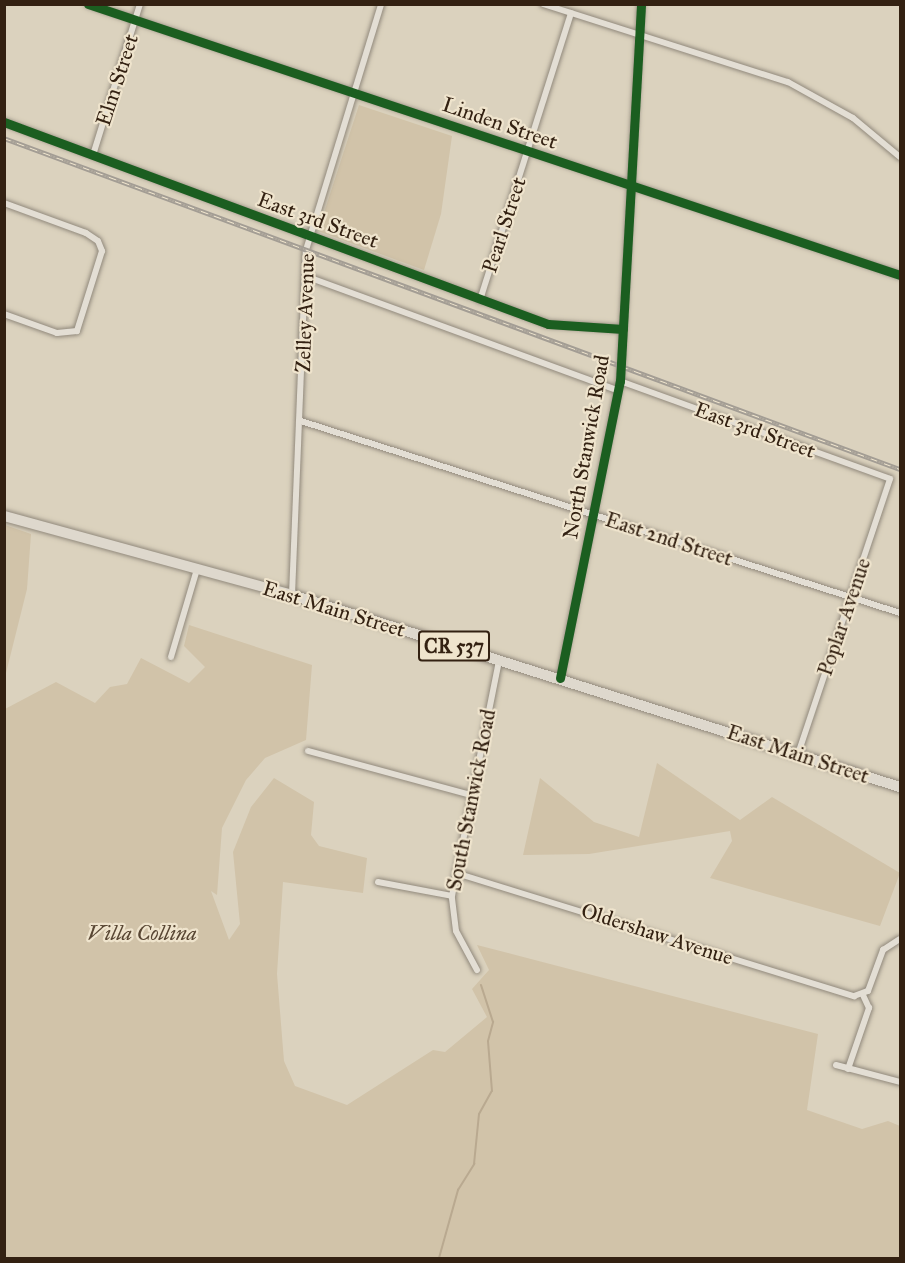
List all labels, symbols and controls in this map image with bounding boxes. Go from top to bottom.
street label: Elm Street [90,31,144,129]
street label: Linden Street [439,92,561,154]
street label: Pearl Street [477,174,531,276]
street label: East 3rd Street [254,186,382,254]
street label: Zelley Avenue [290,253,320,373]
street label: North Stanwick Road [557,353,615,541]
street label: East 3rd Street [691,396,819,464]
street label: East 2nd Street [602,507,736,571]
street label: Poplar Avenue [812,555,876,679]
street label: East Main Street [260,575,408,643]
road number: CR 537 [418,629,490,663]
street label: South Stanwick Road [441,707,501,893]
street label: East Main Street [724,719,872,789]
street label: Oldershaw Avenue [578,898,736,970]
park label: Villa Collina [87,920,197,946]

